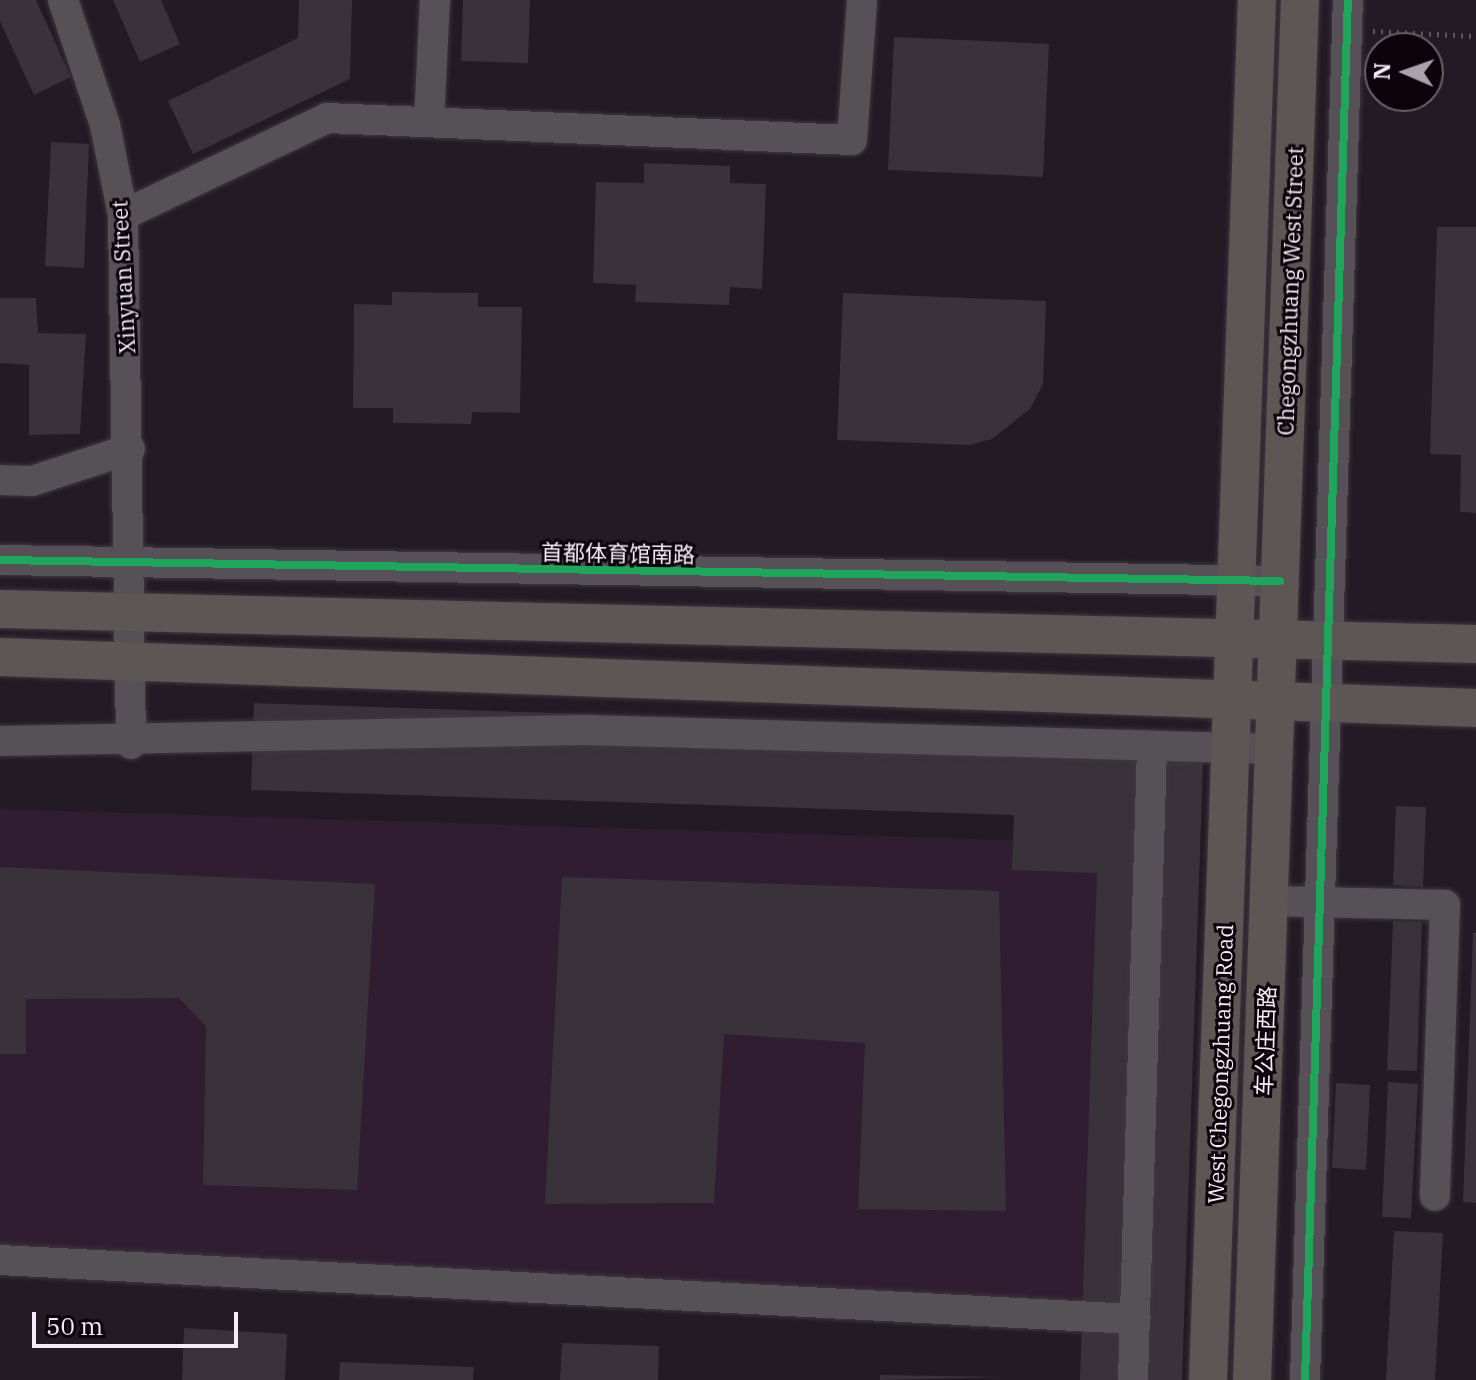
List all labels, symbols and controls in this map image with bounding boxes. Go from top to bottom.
north arrow [1364,32,1444,112]
text: N [1367,62,1396,80]
street label: Chegongzhuang West Street [1272,146,1308,436]
street label: Xinyuan Street [106,200,140,354]
street label: 首都体育馆南路 [541,538,695,568]
street label: West Chegongzhuang Road [1202,924,1238,1204]
street label: 车公庄西路 [1250,986,1280,1096]
scale bar [36,1296,242,1346]
text: 50 m [46,1310,103,1342]

